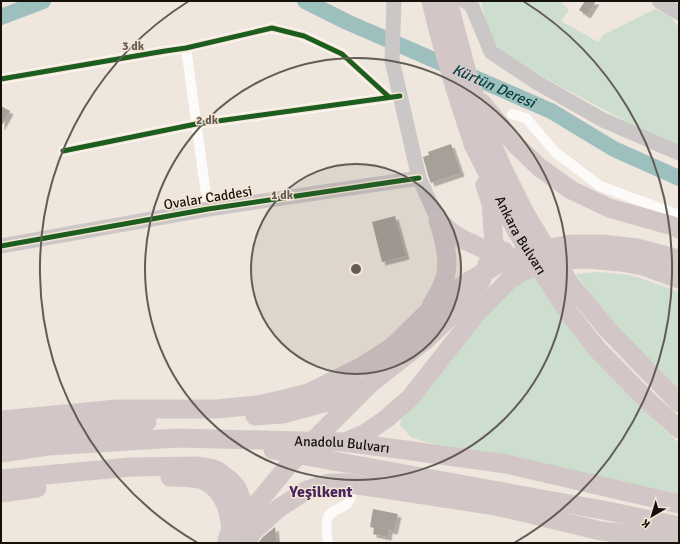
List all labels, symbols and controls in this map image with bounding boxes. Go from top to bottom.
text: 3 dk [122,39,145,54]
water label: Kürtün Deresi [450,60,540,113]
text: 2 dk [196,113,219,128]
street label: Ovalar Caddesi [163,183,253,213]
text: 1 dk [271,188,294,203]
street label: Ankara Bulvarı [492,193,550,278]
centre of rings [349,262,363,276]
street label: Anadolu Bulvarı [294,432,391,456]
district label: Yeşilkent [288,482,353,502]
north arrow [632,496,672,536]
text: K [639,516,653,531]

